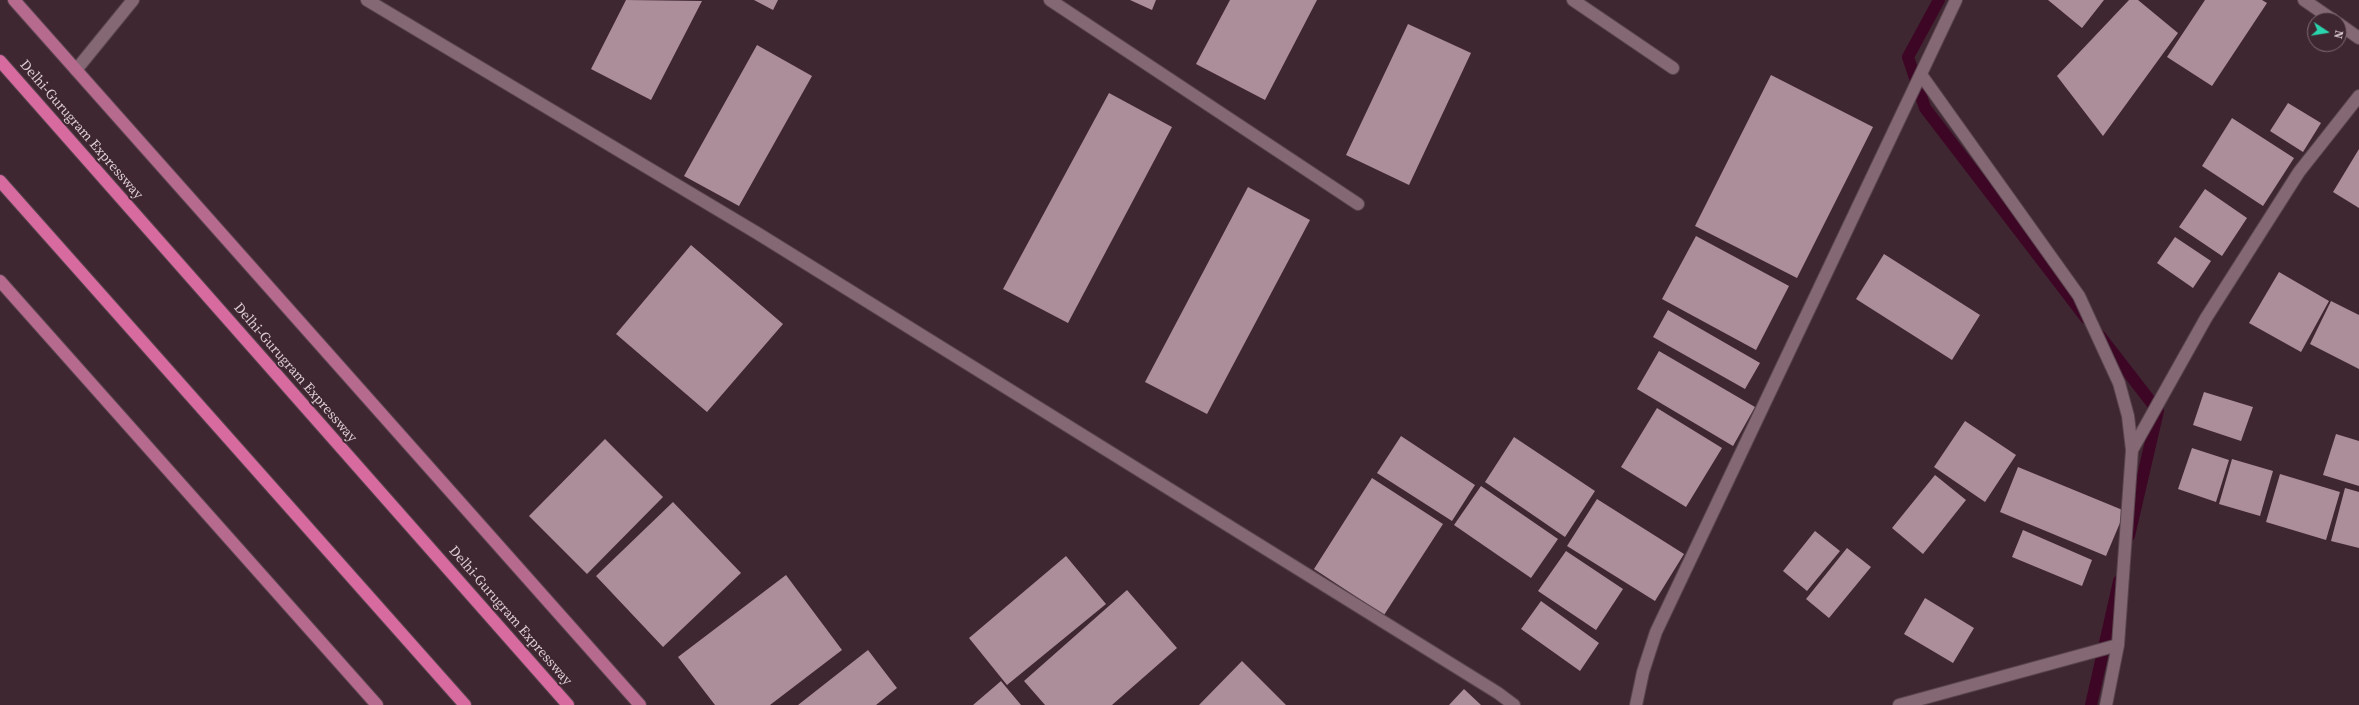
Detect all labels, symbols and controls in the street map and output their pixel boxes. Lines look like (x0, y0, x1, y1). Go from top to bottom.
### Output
north arrow (2307, 12, 2347, 52)
text: N (2330, 29, 2346, 40)
street label: Delhi-Gurugram Expressway (16, 57, 146, 203)
street label: Delhi-Gurugram Expressway (230, 300, 360, 446)
street label: Delhi-Gurugram Expressway (445, 543, 575, 689)

